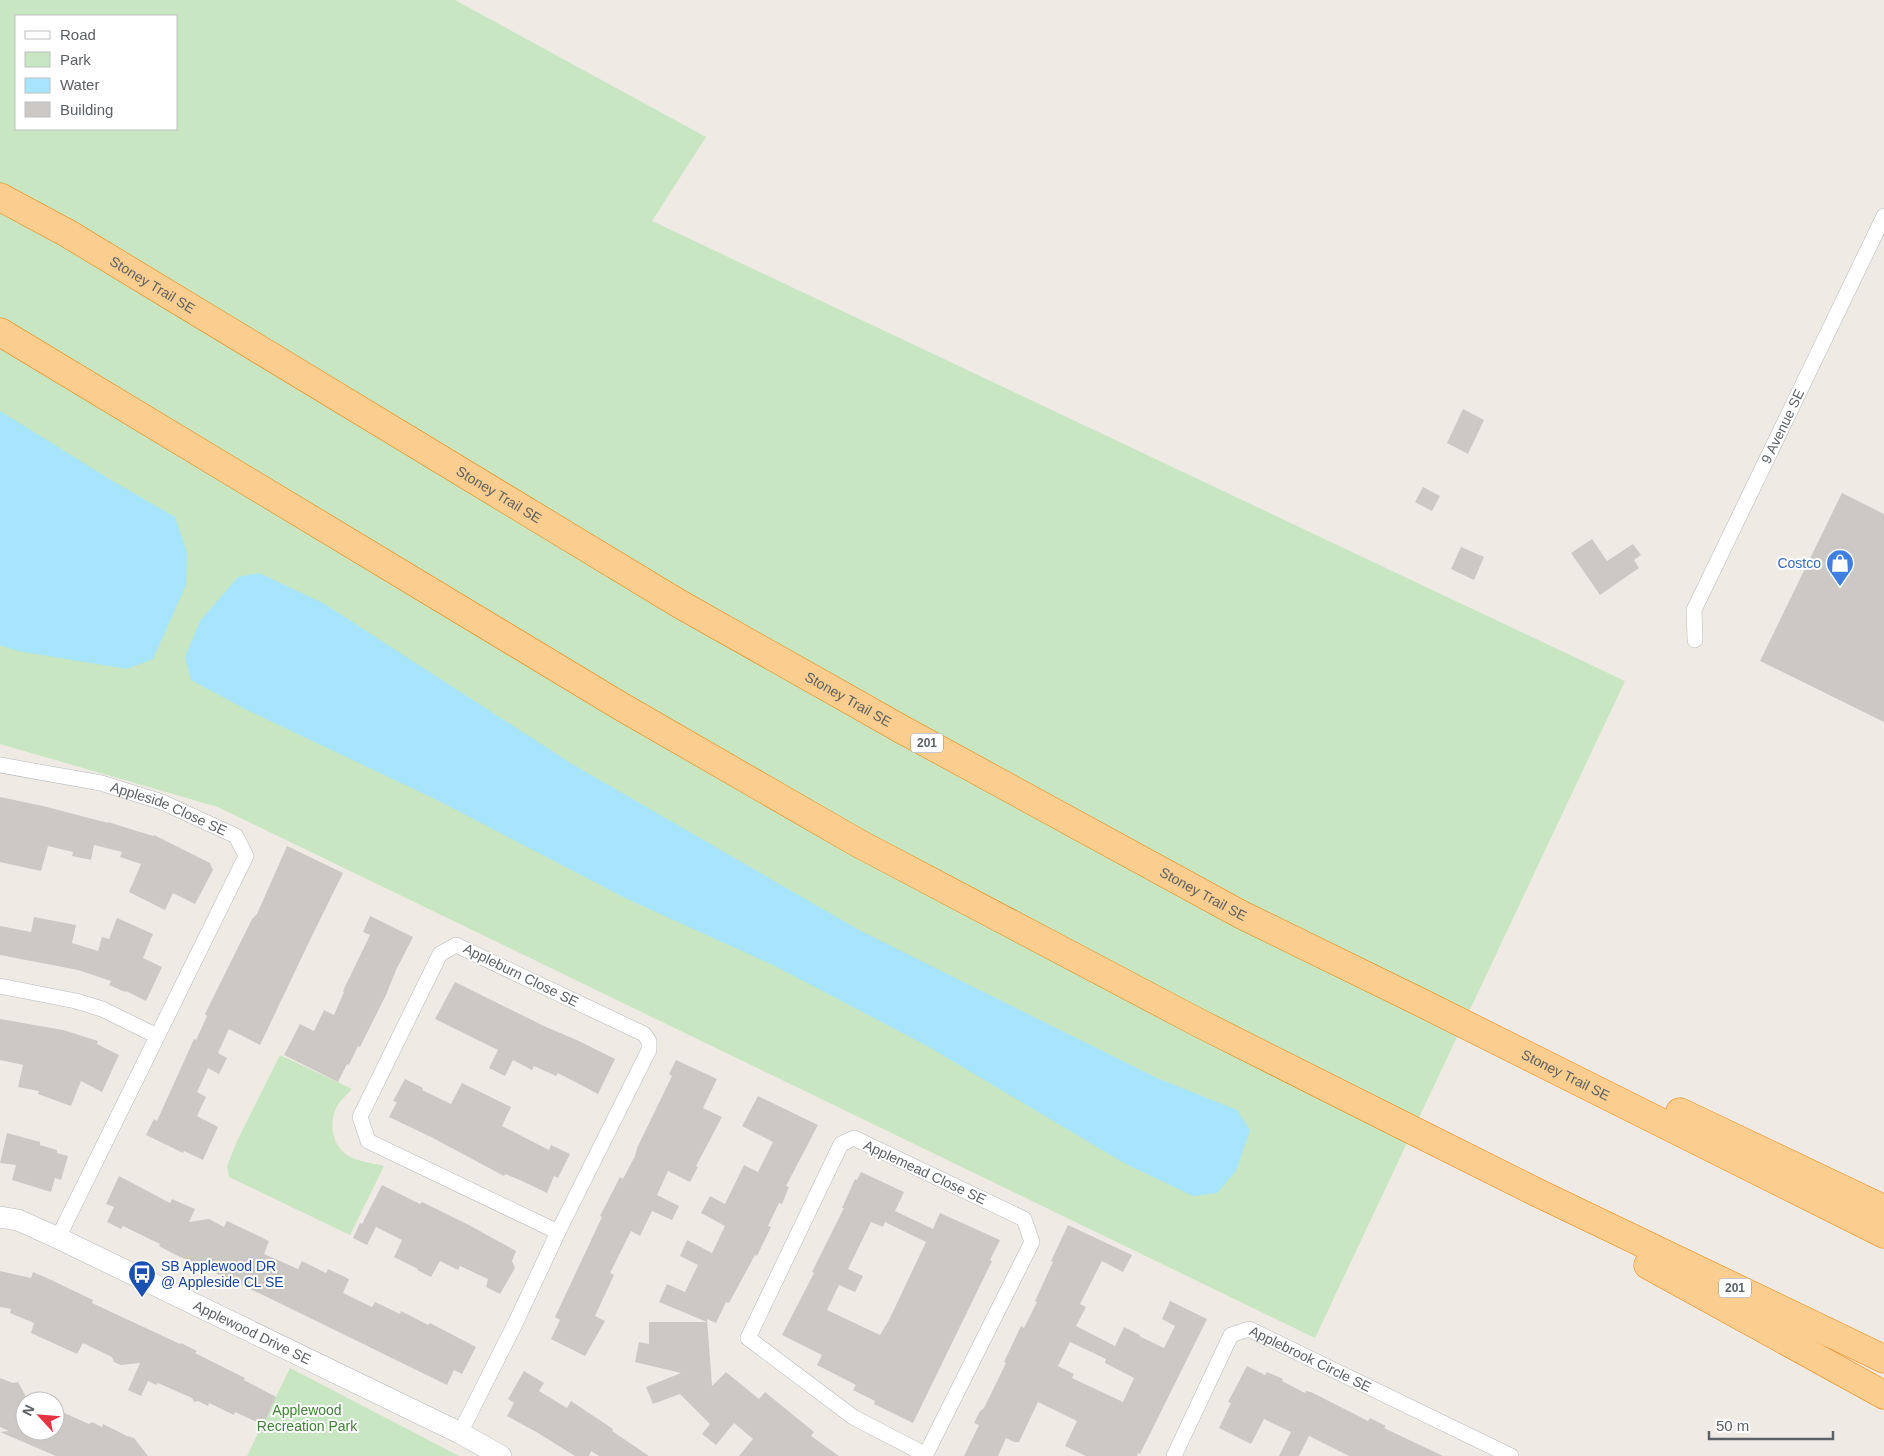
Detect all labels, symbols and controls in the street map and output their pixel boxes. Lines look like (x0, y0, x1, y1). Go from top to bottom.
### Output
legend (15, 15, 178, 130)
text: Road (60, 26, 96, 43)
text: Park (60, 51, 91, 68)
text: Water (60, 76, 99, 93)
text: Building (60, 101, 113, 118)
street label: Stoney Trail SE (107, 253, 198, 317)
street label: 9 Avenue SE (1758, 386, 1807, 466)
street label: Stoney Trail SE (453, 463, 544, 526)
shop icon: Costco (1825, 548, 1855, 587)
place label: Costco (1777, 555, 1821, 571)
street label: Stoney Trail SE (802, 668, 894, 730)
road number: 201 (911, 734, 943, 752)
street label: Appleside Close SE (109, 778, 229, 839)
street label: Stoney Trail SE (1157, 864, 1249, 924)
street label: Appleburn Close SE (461, 940, 581, 1010)
street label: Stoney Trail SE (1519, 1046, 1613, 1104)
street label: Applemead Close SE (861, 1137, 989, 1207)
place label: SB Applewood DR @ Appleside CL SE (161, 1258, 284, 1290)
bus stop icon: SB Applewood DR @ Appleside CL SE (127, 1259, 157, 1298)
road number: 201 (1719, 1278, 1751, 1298)
street label: Applewood Drive SE (191, 1297, 314, 1367)
street label: Applebrook Circle SE (1247, 1323, 1374, 1395)
north arrow (15, 1391, 65, 1441)
text: N (19, 1402, 38, 1418)
park label: Applewood Recreation Park (257, 1402, 358, 1434)
scale bar (1709, 1408, 1833, 1440)
text: 50 m (1716, 1417, 1749, 1434)

